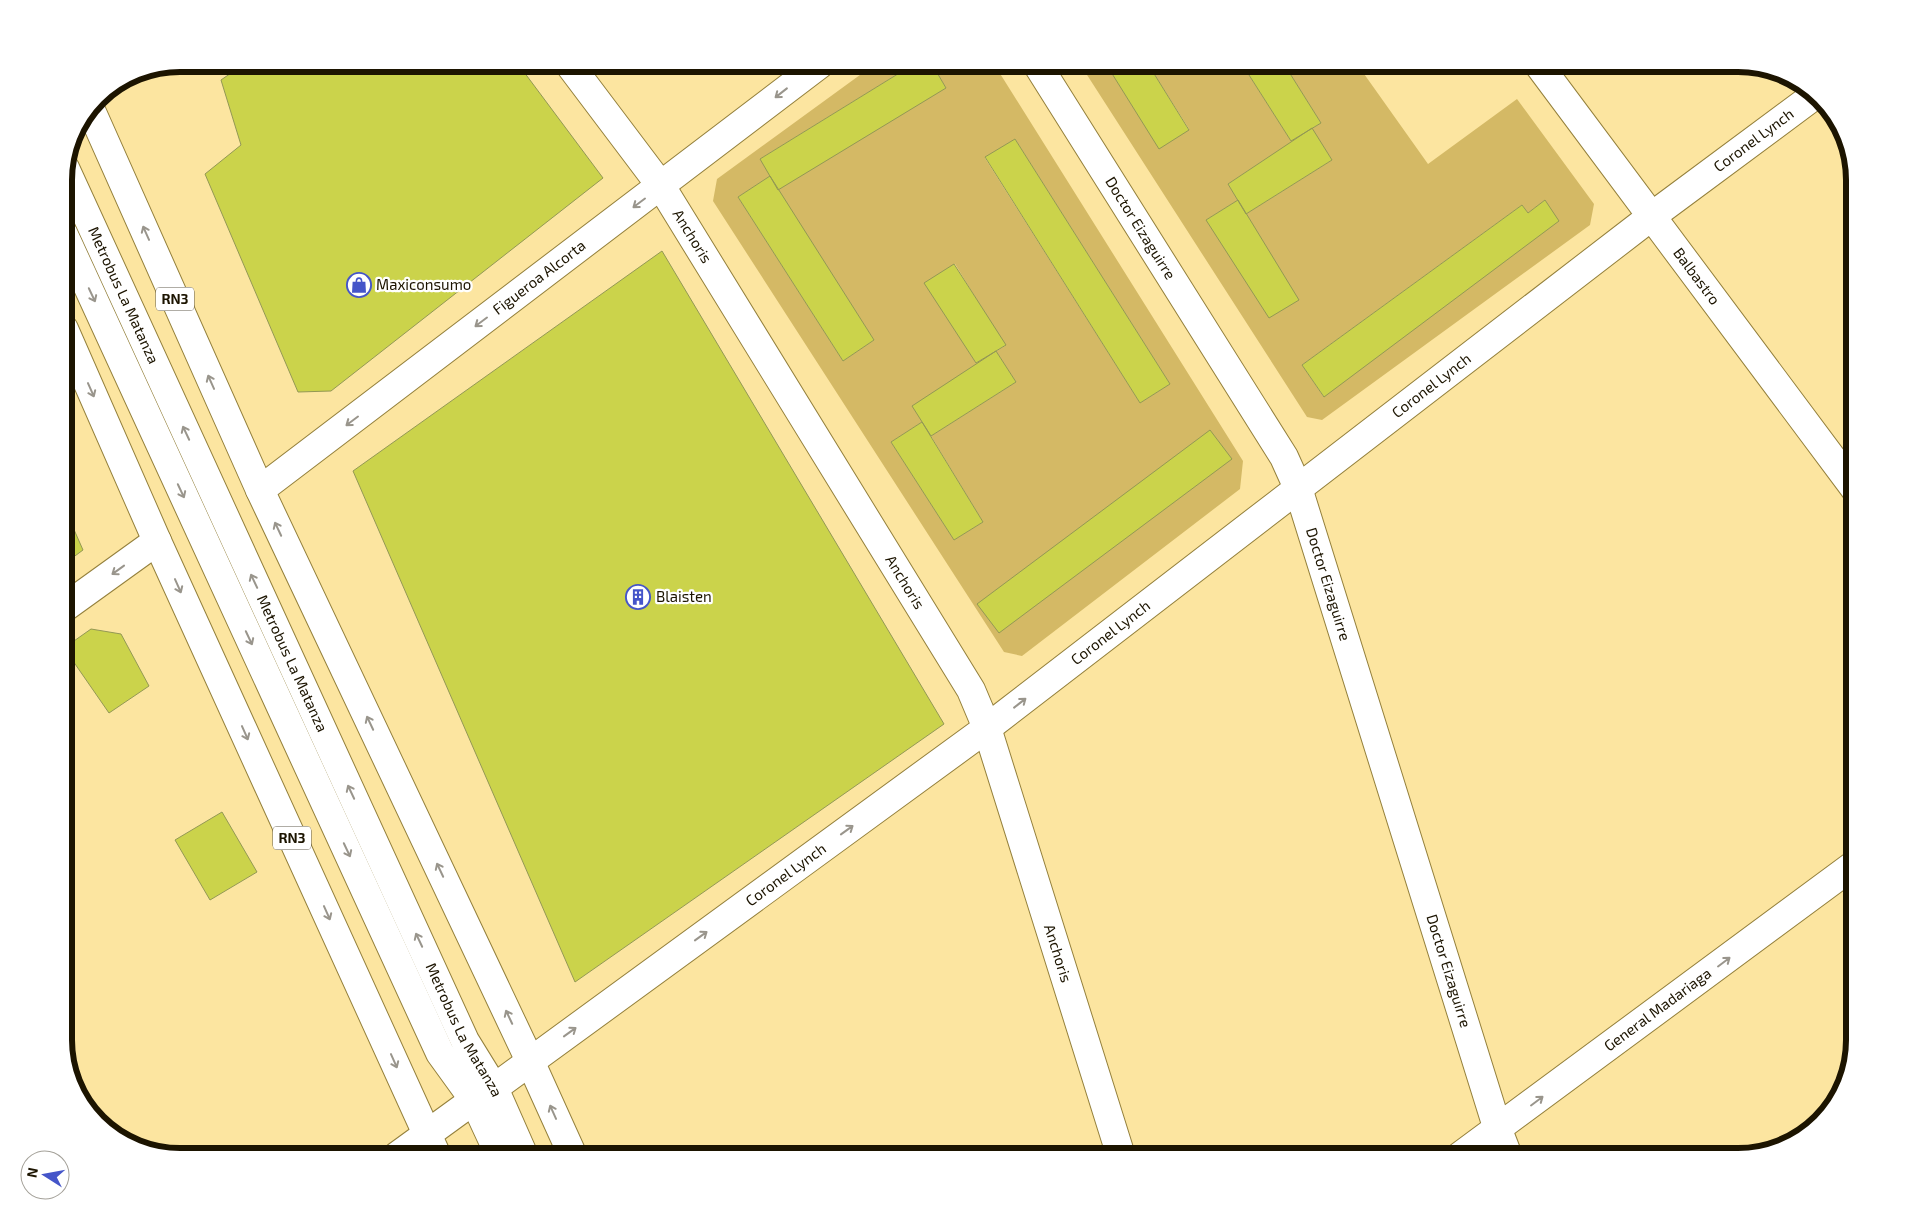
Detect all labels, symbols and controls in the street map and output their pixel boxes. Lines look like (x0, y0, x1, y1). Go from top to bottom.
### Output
one-way arrow (775, 88, 788, 99)
street label: Coronel Lynch (1710, 104, 1797, 175)
street label: Doctor Eizaguirre (1102, 173, 1180, 282)
one-way arrow (632, 198, 646, 208)
street label: Anchoris (669, 206, 716, 266)
street label: Metrobus La Matanza (85, 224, 163, 366)
one-way arrow (140, 226, 150, 241)
street label: Figueroa Alcorta (489, 236, 589, 318)
street label: Balbastro (1670, 244, 1724, 308)
shop icon: Maxiconsumo (346, 272, 372, 298)
place label: Maxiconsumo (376, 275, 471, 293)
one-way arrow (87, 287, 97, 302)
road number: RN3 (156, 288, 194, 310)
one-way arrow (475, 317, 488, 328)
street label: Coronel Lynch (1388, 349, 1474, 421)
one-way arrow (206, 375, 216, 390)
one-way arrow (86, 382, 96, 397)
one-way arrow (346, 415, 359, 426)
one-way arrow (181, 426, 191, 441)
one-way arrow (177, 483, 187, 498)
one-way arrow (272, 522, 282, 537)
street label: Doctor Eizaguirre (1303, 525, 1355, 643)
street label: Anchoris (882, 551, 929, 612)
one-way arrow (111, 565, 125, 575)
one-way arrow (249, 574, 258, 589)
one-way arrow (173, 578, 183, 593)
building icon: Blaisten (625, 584, 651, 610)
place label: Blaisten (656, 587, 712, 605)
street label: Metrobus La Matanza (254, 592, 332, 734)
street label: Coronel Lynch (1067, 596, 1153, 668)
one-way arrow (245, 630, 255, 645)
one-way arrow (1013, 698, 1027, 708)
one-way arrow (365, 716, 374, 731)
one-way arrow (241, 725, 250, 740)
one-way arrow (346, 785, 355, 800)
one-way arrow (839, 825, 853, 836)
road number: RN3 (273, 826, 311, 850)
street label: Coronel Lynch (742, 839, 829, 909)
one-way arrow (342, 842, 352, 857)
one-way arrow (434, 863, 444, 878)
one-way arrow (322, 905, 332, 920)
street label: Doctor Eizaguirre (1423, 912, 1476, 1030)
street label: Anchoris (1041, 922, 1076, 985)
one-way arrow (694, 931, 708, 941)
one-way arrow (413, 933, 423, 948)
one-way arrow (1717, 957, 1731, 967)
street label: Metrobus La Matanza (422, 960, 507, 1099)
street label: General Madariaga (1600, 963, 1714, 1054)
one-way arrow (504, 1009, 514, 1024)
one-way arrow (562, 1027, 576, 1037)
one-way arrow (390, 1053, 399, 1068)
one-way arrow (1530, 1095, 1543, 1106)
one-way arrow (548, 1105, 557, 1120)
north arrow (20, 1150, 70, 1200)
text: N (22, 1166, 41, 1179)

